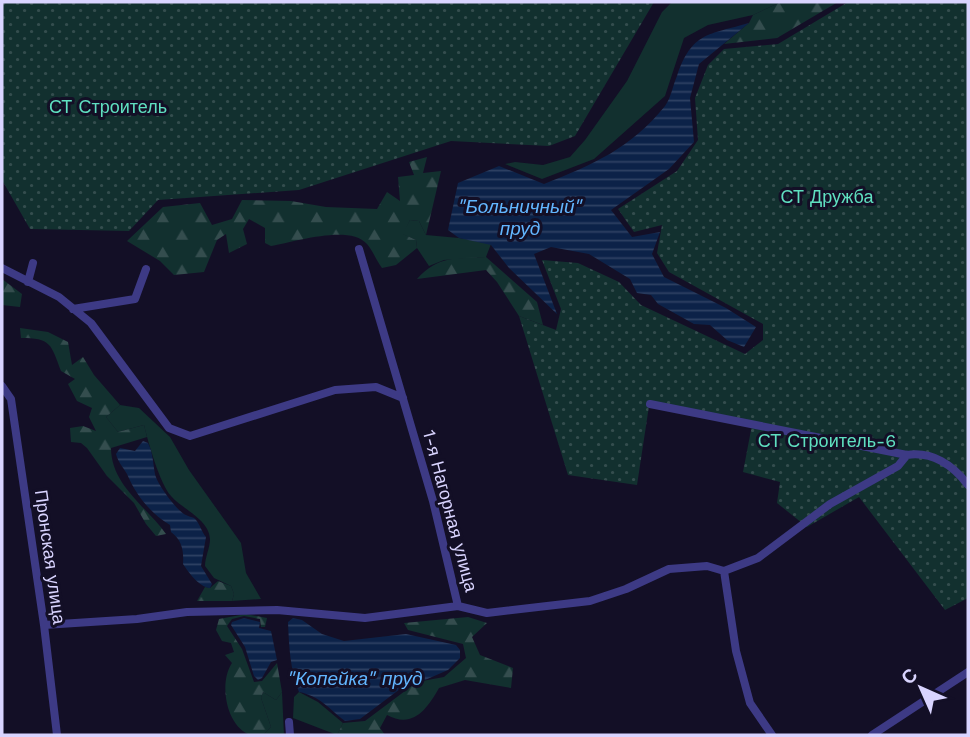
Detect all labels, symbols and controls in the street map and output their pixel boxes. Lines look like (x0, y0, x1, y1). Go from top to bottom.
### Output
park label: СТ Строитель (49, 96, 167, 117)
park label: СТ Дружба (781, 186, 874, 207)
water label: "Больничный" пруд (458, 195, 584, 240)
street label: 1-я Нагорная улица (419, 428, 482, 595)
park label: СТ Строитель-6 (758, 430, 896, 451)
street label: Пронская улица (31, 488, 70, 626)
north arrow (886, 653, 956, 723)
text: С (896, 663, 923, 689)
water label: "Копейка" пруд (288, 667, 422, 690)

